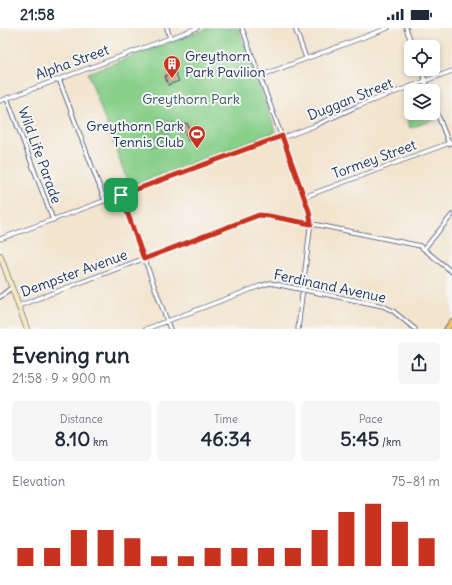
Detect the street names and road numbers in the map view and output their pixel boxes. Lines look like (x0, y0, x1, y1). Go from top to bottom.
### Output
street label: Alpha Street (33, 40, 111, 84)
street label: Duggan Street (305, 74, 396, 124)
street label: Wild Life Parade (14, 104, 66, 206)
street label: Tormey Street (329, 135, 419, 183)
street label: Dempster Avenue (18, 245, 130, 301)
street label: Ferdinand Avenue (272, 265, 388, 307)

